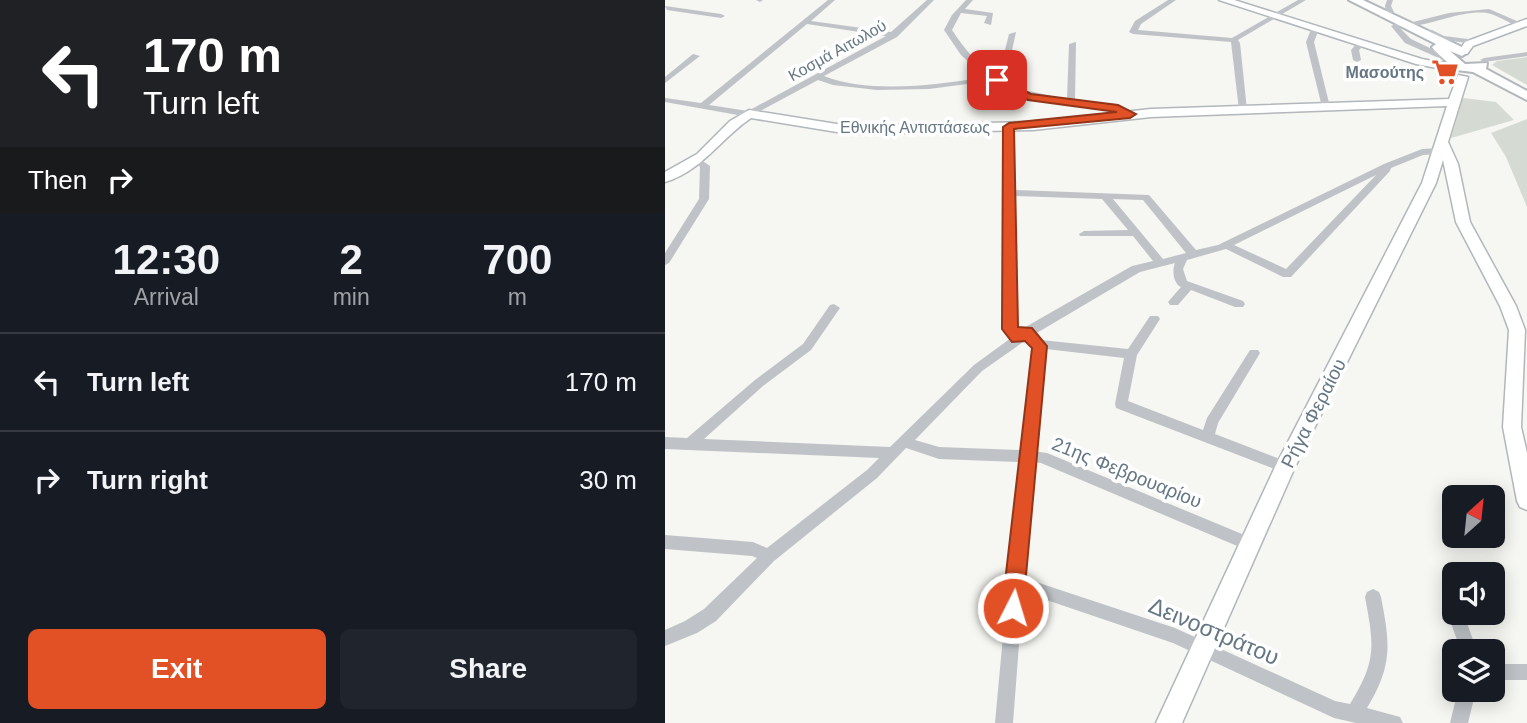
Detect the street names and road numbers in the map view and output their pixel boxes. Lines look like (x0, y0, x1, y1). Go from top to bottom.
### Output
street label: Κοσμά Αιτωλού (785, 17, 889, 84)
street label: Εθνικής Αντιστάσεως (840, 119, 990, 136)
street label: Ρήγα Φεραίου (1277, 355, 1350, 471)
street label: 21ης Φεβρουαρίου (1049, 433, 1205, 512)
street label: Δεινοστράτου (1145, 592, 1283, 670)

